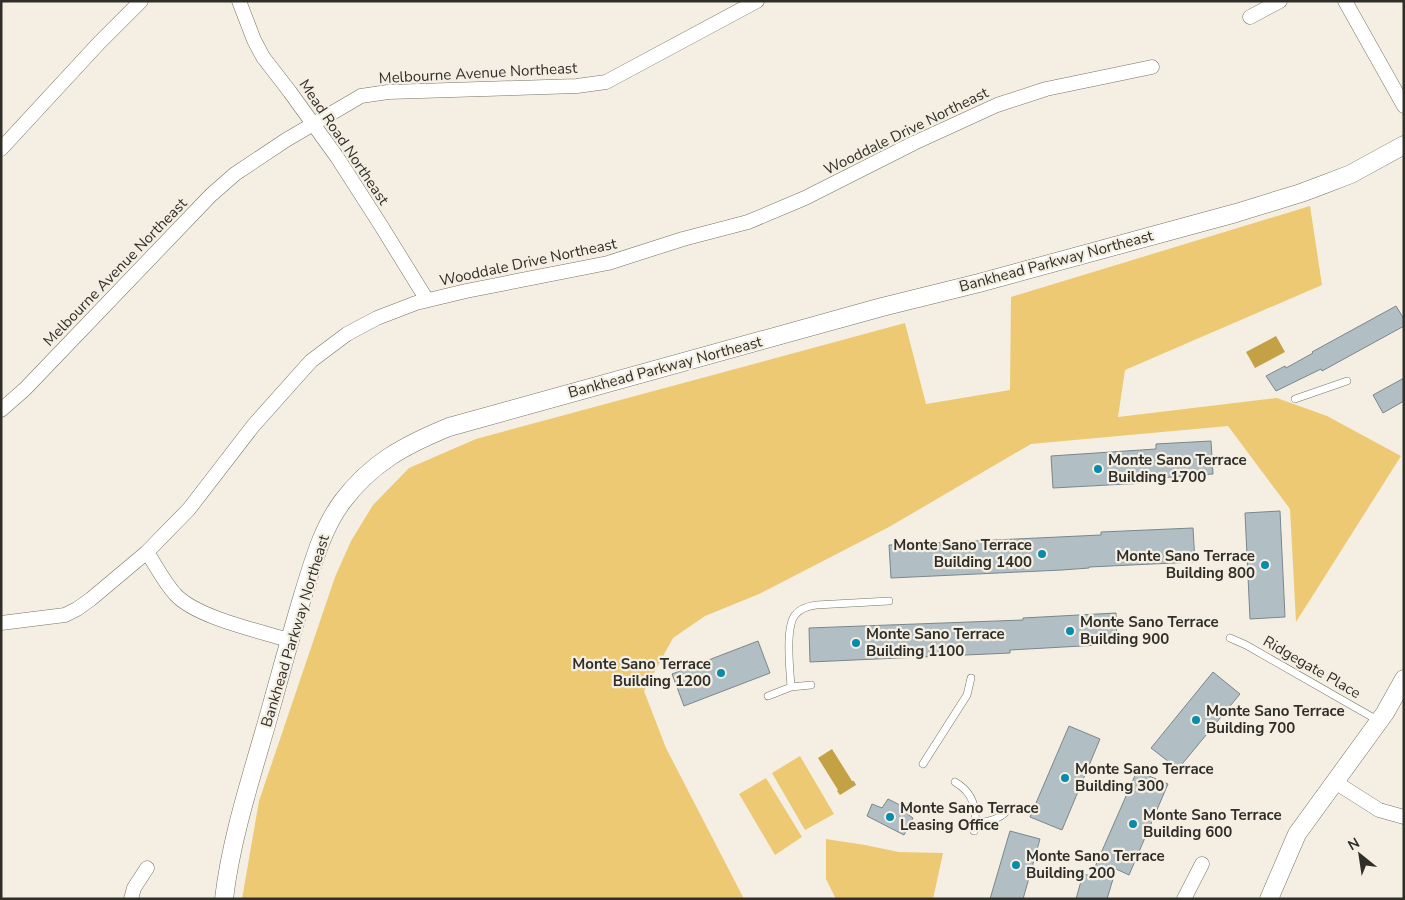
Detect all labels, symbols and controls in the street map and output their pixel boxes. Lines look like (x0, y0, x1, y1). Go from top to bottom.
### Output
street label: Melbourne Avenue Northeast (378, 58, 578, 88)
street label: Mead Road Northeast (294, 75, 394, 209)
street label: Wooddale Drive Northeast (820, 82, 992, 180)
street label: Melbourne Avenue Northeast (39, 193, 192, 350)
street label: Bankhead Parkway Northeast (957, 225, 1156, 297)
street label: Wooddale Drive Northeast (438, 233, 619, 291)
street label: Bankhead Parkway Northeast (566, 331, 765, 403)
place label: Monte Sano Terrace Building 1700 (1108, 450, 1247, 487)
marker: Monte Sano Terrace Building 1700 (1092, 463, 1104, 475)
street label: Bankhead Parkway Northeast (256, 532, 334, 730)
place label: Monte Sano Terrace Building 1400 (893, 535, 1032, 572)
place label: Monte Sano Terrace Building 800 (1116, 546, 1255, 583)
marker: Monte Sano Terrace Building 1400 (1036, 548, 1048, 560)
marker: Monte Sano Terrace Building 800 (1259, 559, 1271, 571)
place label: Monte Sano Terrace Building 900 (1080, 612, 1219, 649)
place label: Monte Sano Terrace Building 1100 (866, 624, 1005, 661)
marker: Monte Sano Terrace Building 900 (1064, 625, 1076, 637)
street label: Ridgegate Place (1260, 631, 1364, 703)
marker: Monte Sano Terrace Building 1100 (850, 637, 862, 649)
place label: Monte Sano Terrace Building 1200 (572, 654, 711, 691)
marker: Monte Sano Terrace Building 1200 (715, 667, 727, 679)
place label: Monte Sano Terrace Building 700 (1206, 701, 1345, 738)
marker: Monte Sano Terrace Building 700 (1190, 714, 1202, 726)
place label: Monte Sano Terrace Building 300 (1075, 759, 1214, 796)
marker: Monte Sano Terrace Building 300 (1059, 772, 1071, 784)
place label: Monte Sano Terrace Leasing Office (900, 798, 1039, 835)
place label: Monte Sano Terrace Building 600 (1143, 805, 1282, 842)
marker: Monte Sano Terrace Leasing Office (884, 811, 896, 823)
marker: Monte Sano Terrace Building 600 (1127, 818, 1139, 830)
north arrow (1335, 830, 1385, 880)
text: N (1344, 833, 1363, 855)
place label: Monte Sano Terrace Building 200 (1026, 846, 1165, 883)
marker: Monte Sano Terrace Building 200 (1010, 859, 1022, 871)

